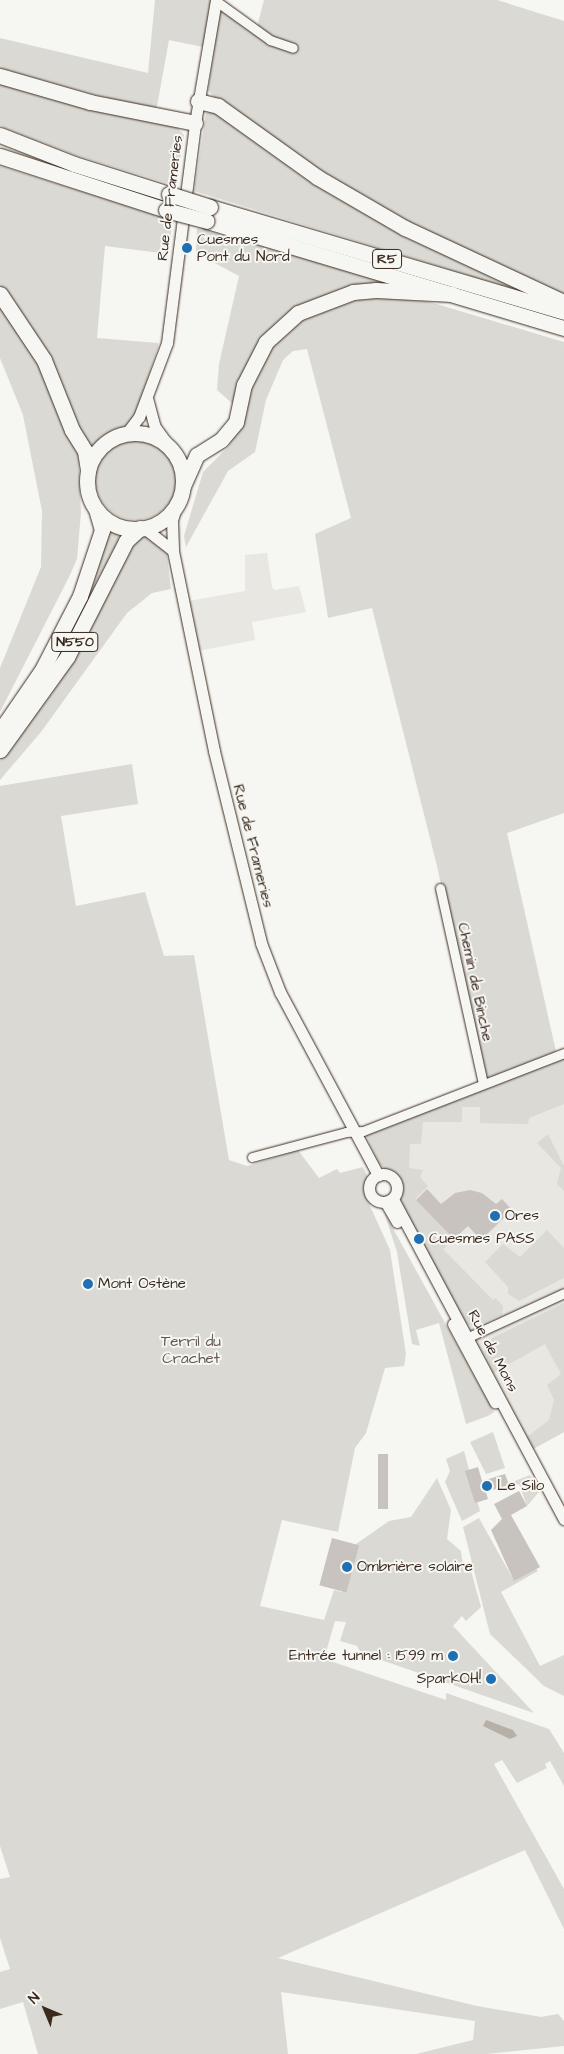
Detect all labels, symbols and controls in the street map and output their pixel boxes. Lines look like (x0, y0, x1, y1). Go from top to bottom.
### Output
street label: Rue de Frameries (153, 134, 187, 262)
place label: Cuesmes Pont du Nord (197, 230, 290, 265)
marker: Cuesmes Pont du Nord (181, 242, 193, 254)
road number: R5 (372, 248, 402, 270)
road number: N550 (51, 630, 99, 654)
street label: Rue de Frameries (229, 782, 277, 910)
street label: Chemin de Binche (454, 921, 496, 1043)
place label: Ores (505, 1207, 539, 1225)
marker: Ores (489, 1210, 501, 1222)
place label: Cuesmes PASS (429, 1230, 535, 1248)
marker: Cuesmes PASS (413, 1233, 425, 1245)
place label: Mont Ostène (98, 1275, 186, 1293)
marker: Mont Ostène (82, 1278, 94, 1290)
street label: Rue de Mons (464, 1307, 522, 1395)
park label: Terril du Crachet (161, 1332, 221, 1367)
place label: Le Silo (497, 1477, 544, 1495)
marker: Le Silo (481, 1480, 493, 1492)
place label: Ombrière solaire (357, 1558, 473, 1576)
marker: Ombrière solaire (341, 1561, 353, 1573)
place label: Entrée tunnel : 1599 m (289, 1647, 443, 1665)
marker: Entrée tunnel : 1599 m (447, 1650, 459, 1662)
place label: SparkOH! (417, 1670, 481, 1688)
marker: SparkOH! (485, 1673, 497, 1685)
north arrow (20, 1984, 70, 2034)
text: N (24, 1988, 45, 2009)

